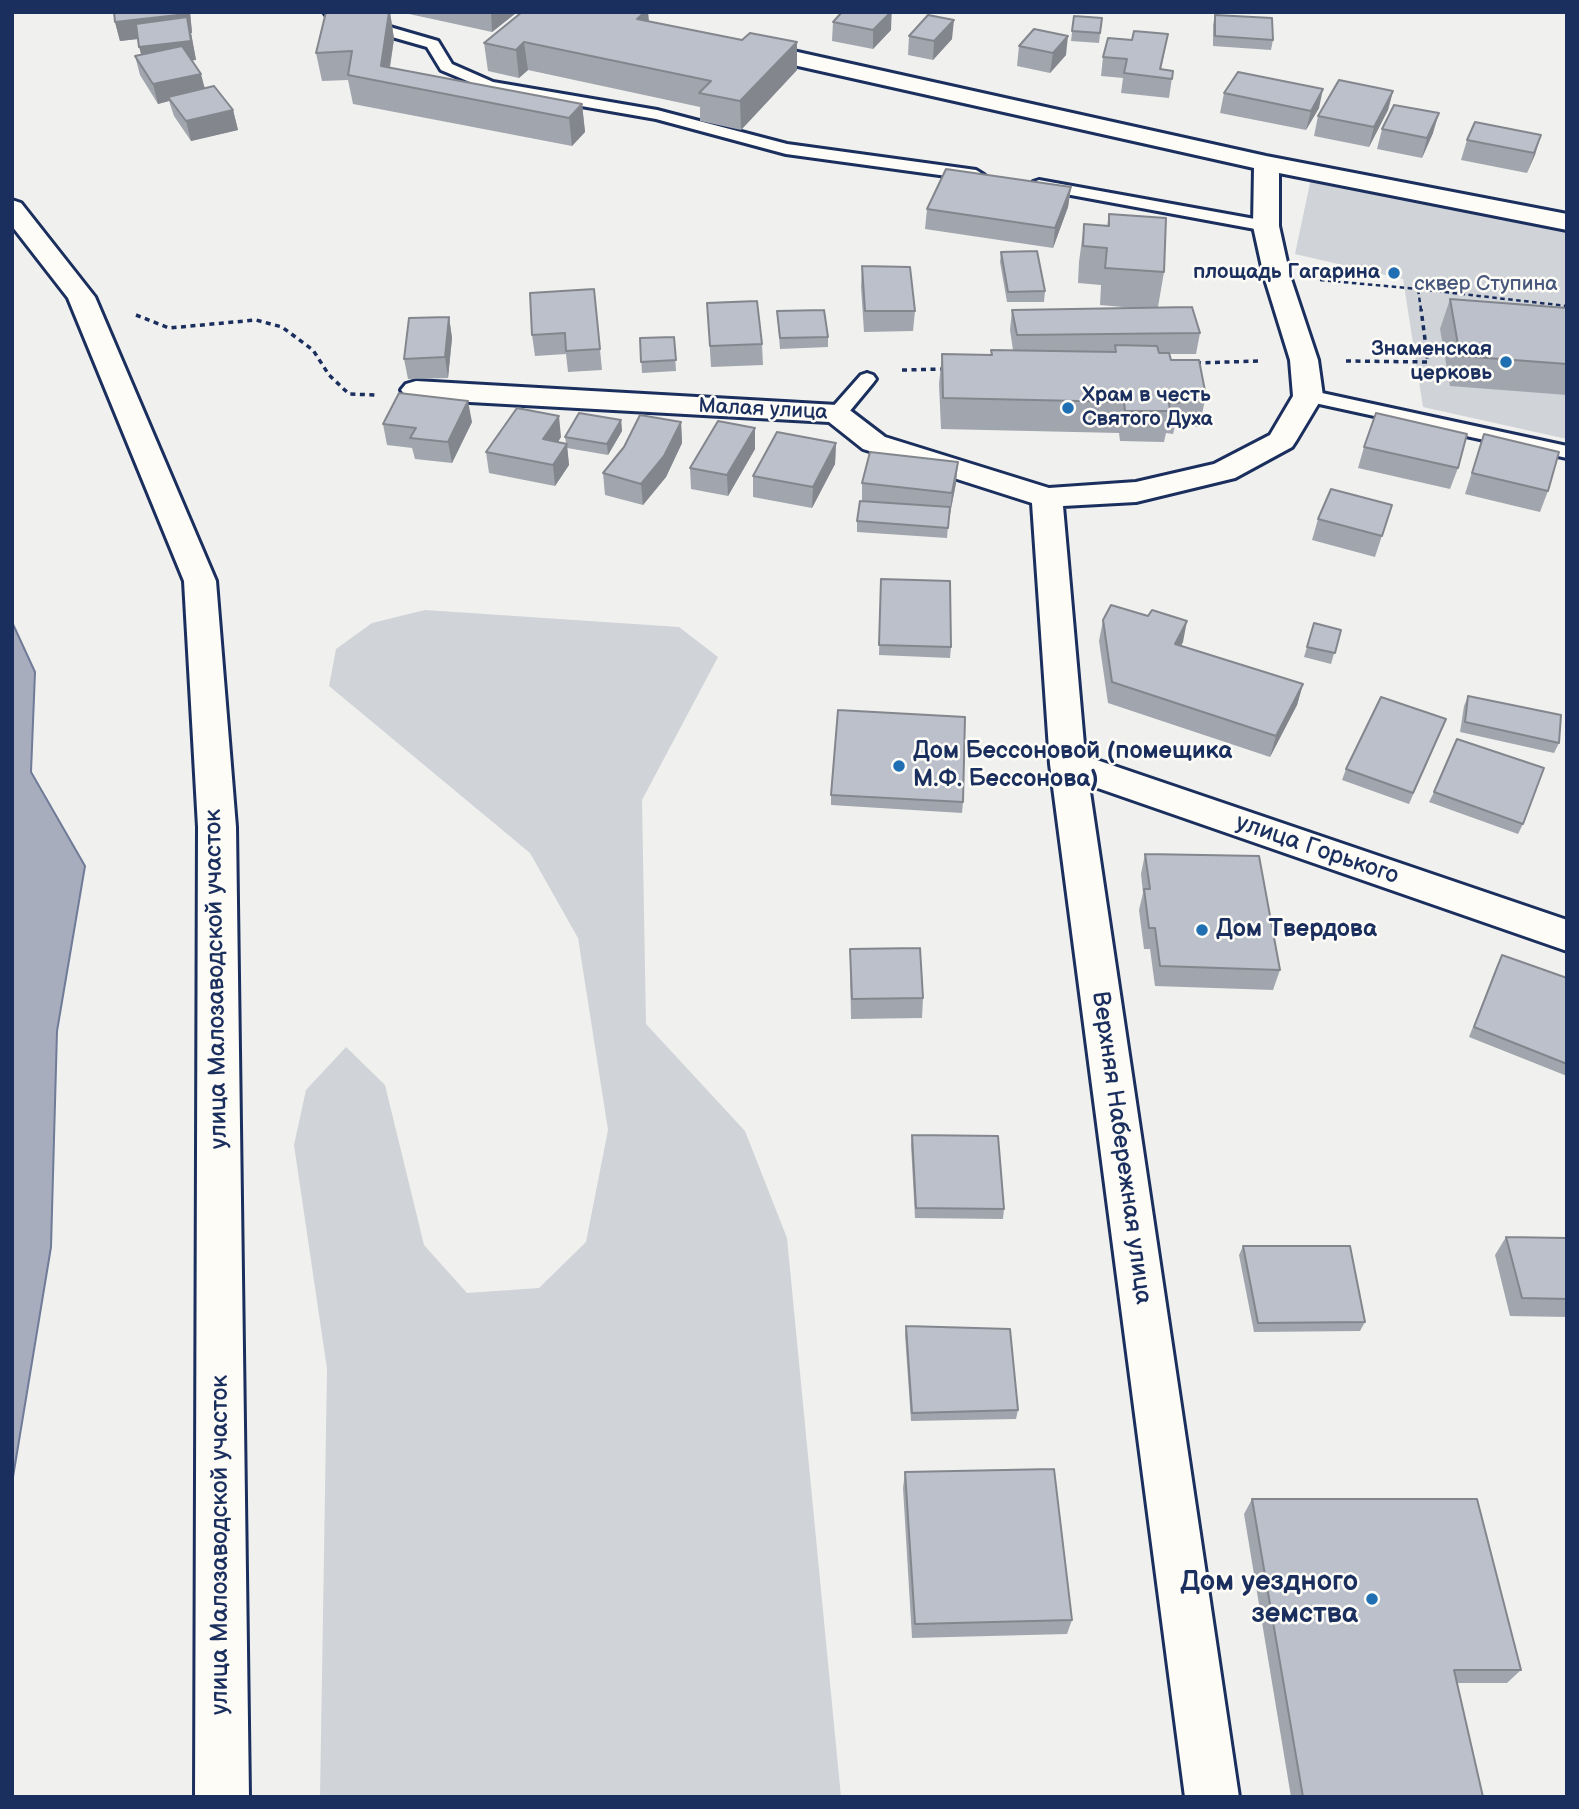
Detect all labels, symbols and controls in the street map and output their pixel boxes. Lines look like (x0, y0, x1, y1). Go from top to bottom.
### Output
place label: площадь Гагарина (1193, 260, 1380, 286)
marker: площадь Гагарина (1386, 265, 1402, 281)
park label: сквер Ступина (1414, 272, 1558, 298)
place label: Знаменская церковь (1371, 337, 1492, 387)
marker: Знаменская церковь (1498, 354, 1514, 370)
place label: Храм в честь Святого Духа (1082, 383, 1213, 433)
street label: Малая улица (698, 394, 828, 426)
marker: Храм в честь Святого Духа (1060, 400, 1076, 416)
place label: Дом Бессоновой (помещика М.Ф. Бессонова) (913, 738, 1232, 794)
marker: Дом Бессоновой (помещика М.Ф. Бессонова) (891, 758, 907, 774)
street label: улица Малозаводской участок (200, 809, 234, 1149)
street label: улица Горького (1232, 809, 1402, 891)
place label: Дом Твердова (1216, 916, 1377, 944)
marker: Дом Твердова (1194, 922, 1210, 938)
street label: Верхняя Набережная улица (1085, 990, 1157, 1306)
street label: улица Малозаводской участок (207, 1375, 235, 1715)
place label: Дом уездного земства (1180, 1566, 1358, 1632)
marker: Дом уездного земства (1364, 1591, 1380, 1607)

